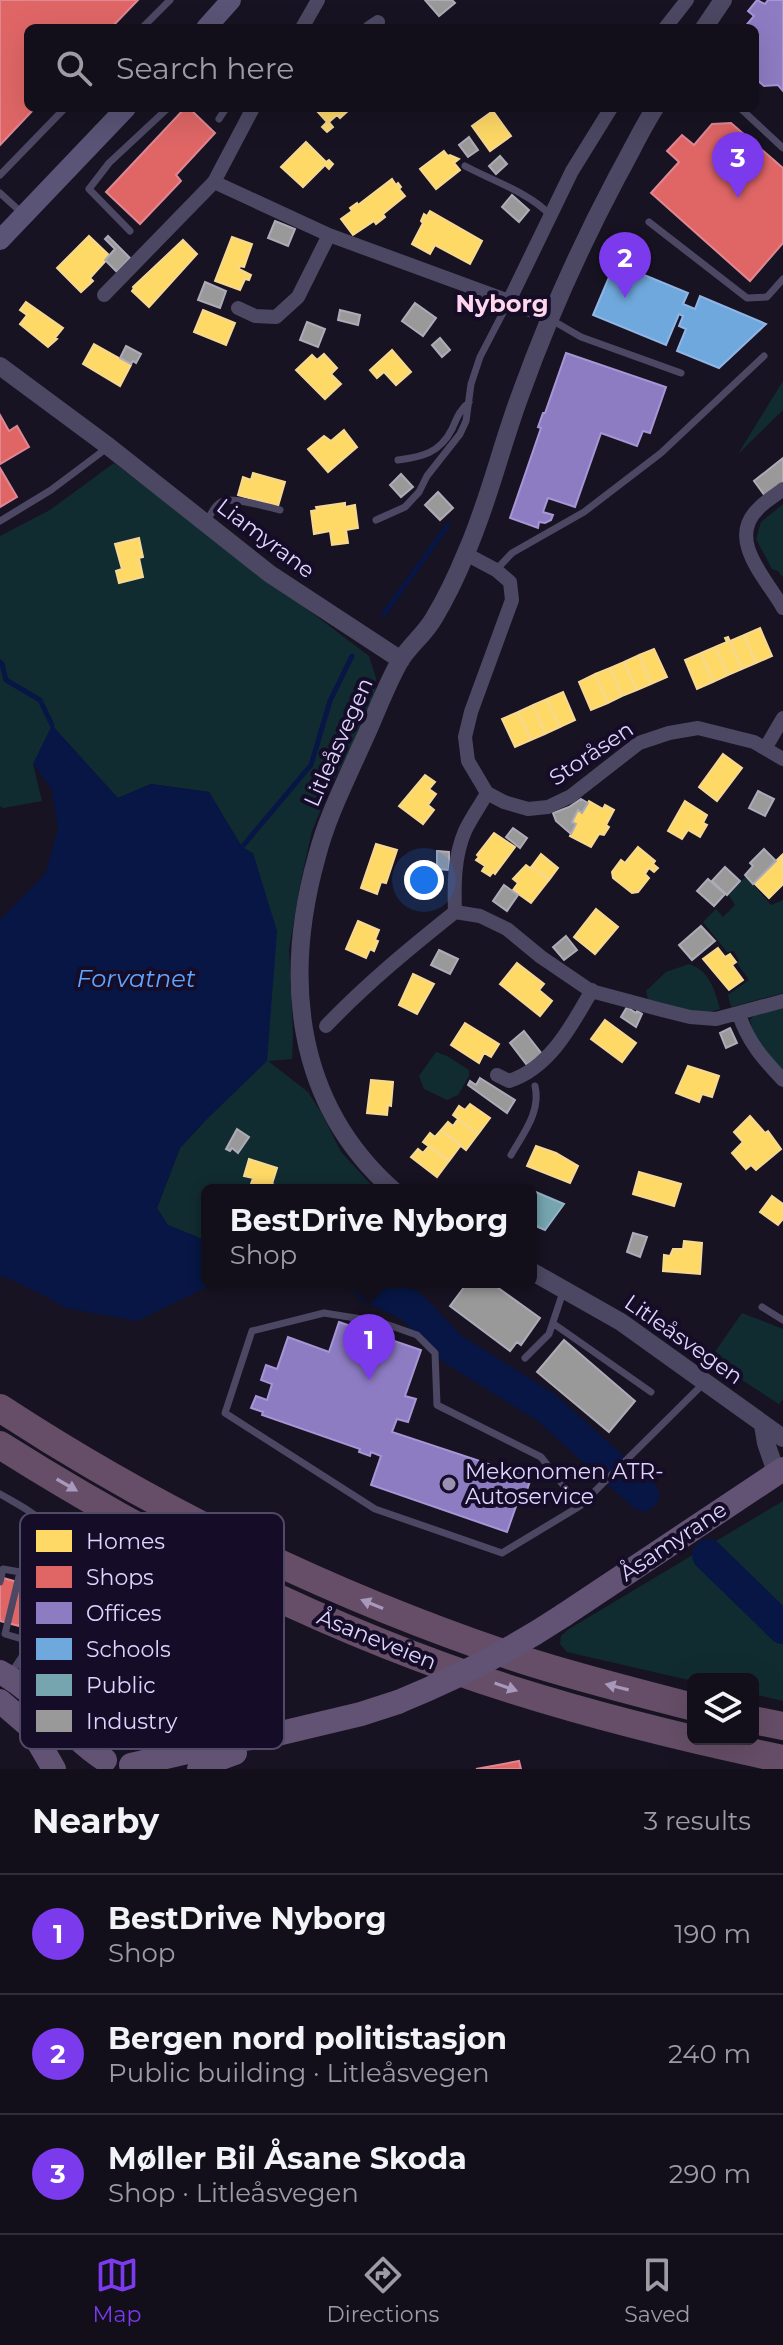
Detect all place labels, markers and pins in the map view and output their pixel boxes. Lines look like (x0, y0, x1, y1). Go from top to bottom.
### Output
pin: 3 (712, 132, 764, 198)
pin: 2 (599, 232, 651, 298)
pin: 1 (343, 1314, 395, 1380)
place label: Mekonomen ATR- Autoservice (465, 1458, 664, 1510)
marker: Mekonomen ATR- Autoservice (440, 1475, 458, 1493)

